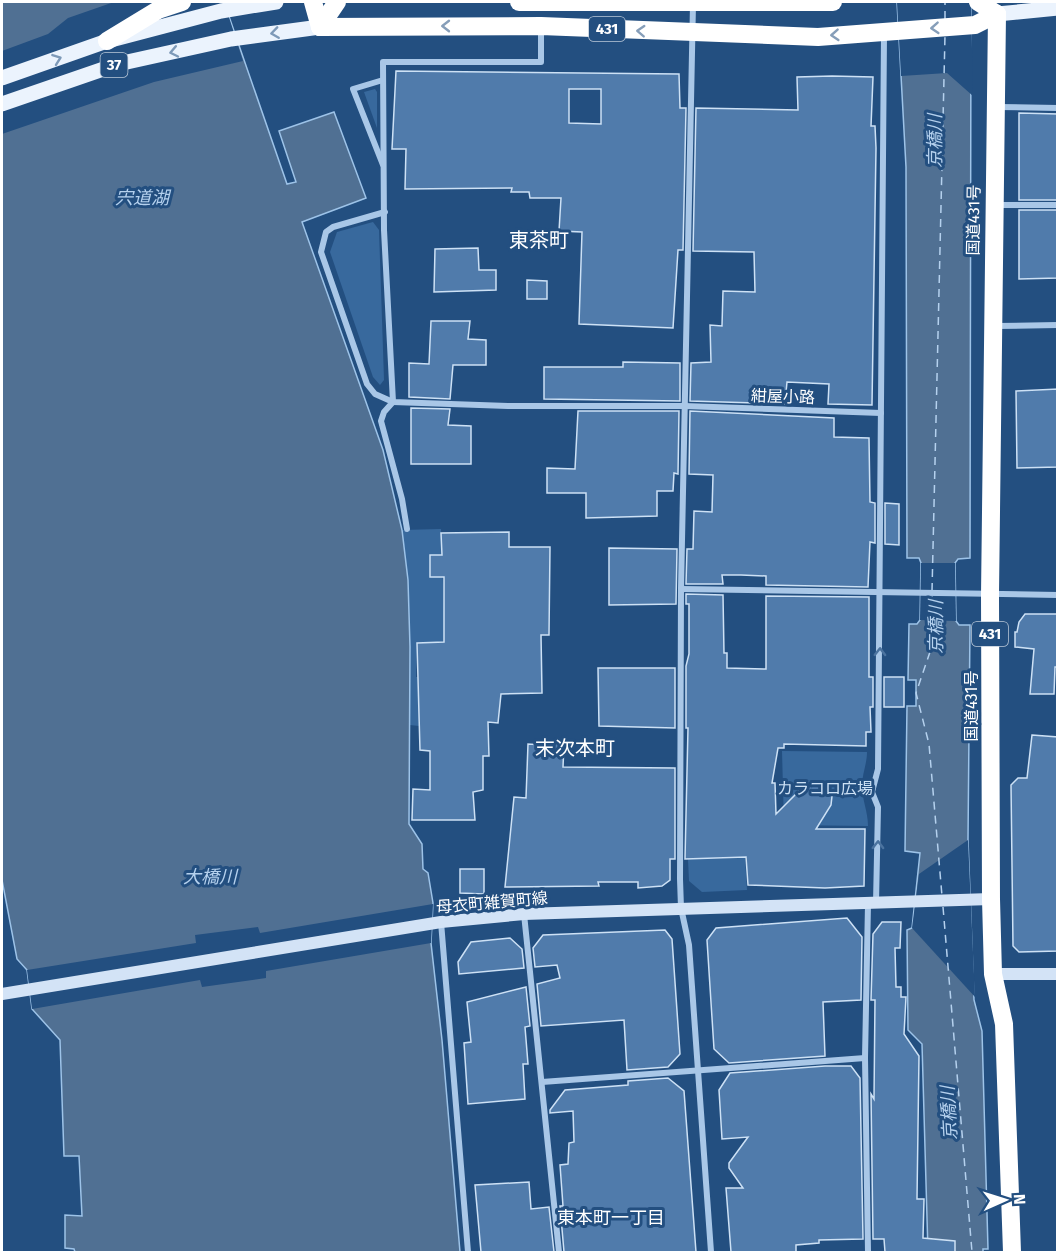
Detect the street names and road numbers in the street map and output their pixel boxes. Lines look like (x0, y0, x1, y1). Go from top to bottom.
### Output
road number: 431 (589, 17, 625, 41)
road number: 37 (100, 53, 128, 77)
street label: 国道431号 (963, 184, 984, 256)
street label: 紺屋小路 (751, 386, 815, 407)
road number: 431 (972, 622, 1008, 646)
street label: 国道431号 (962, 671, 981, 741)
street label: 母衣町雑賀町線 (435, 888, 549, 917)

